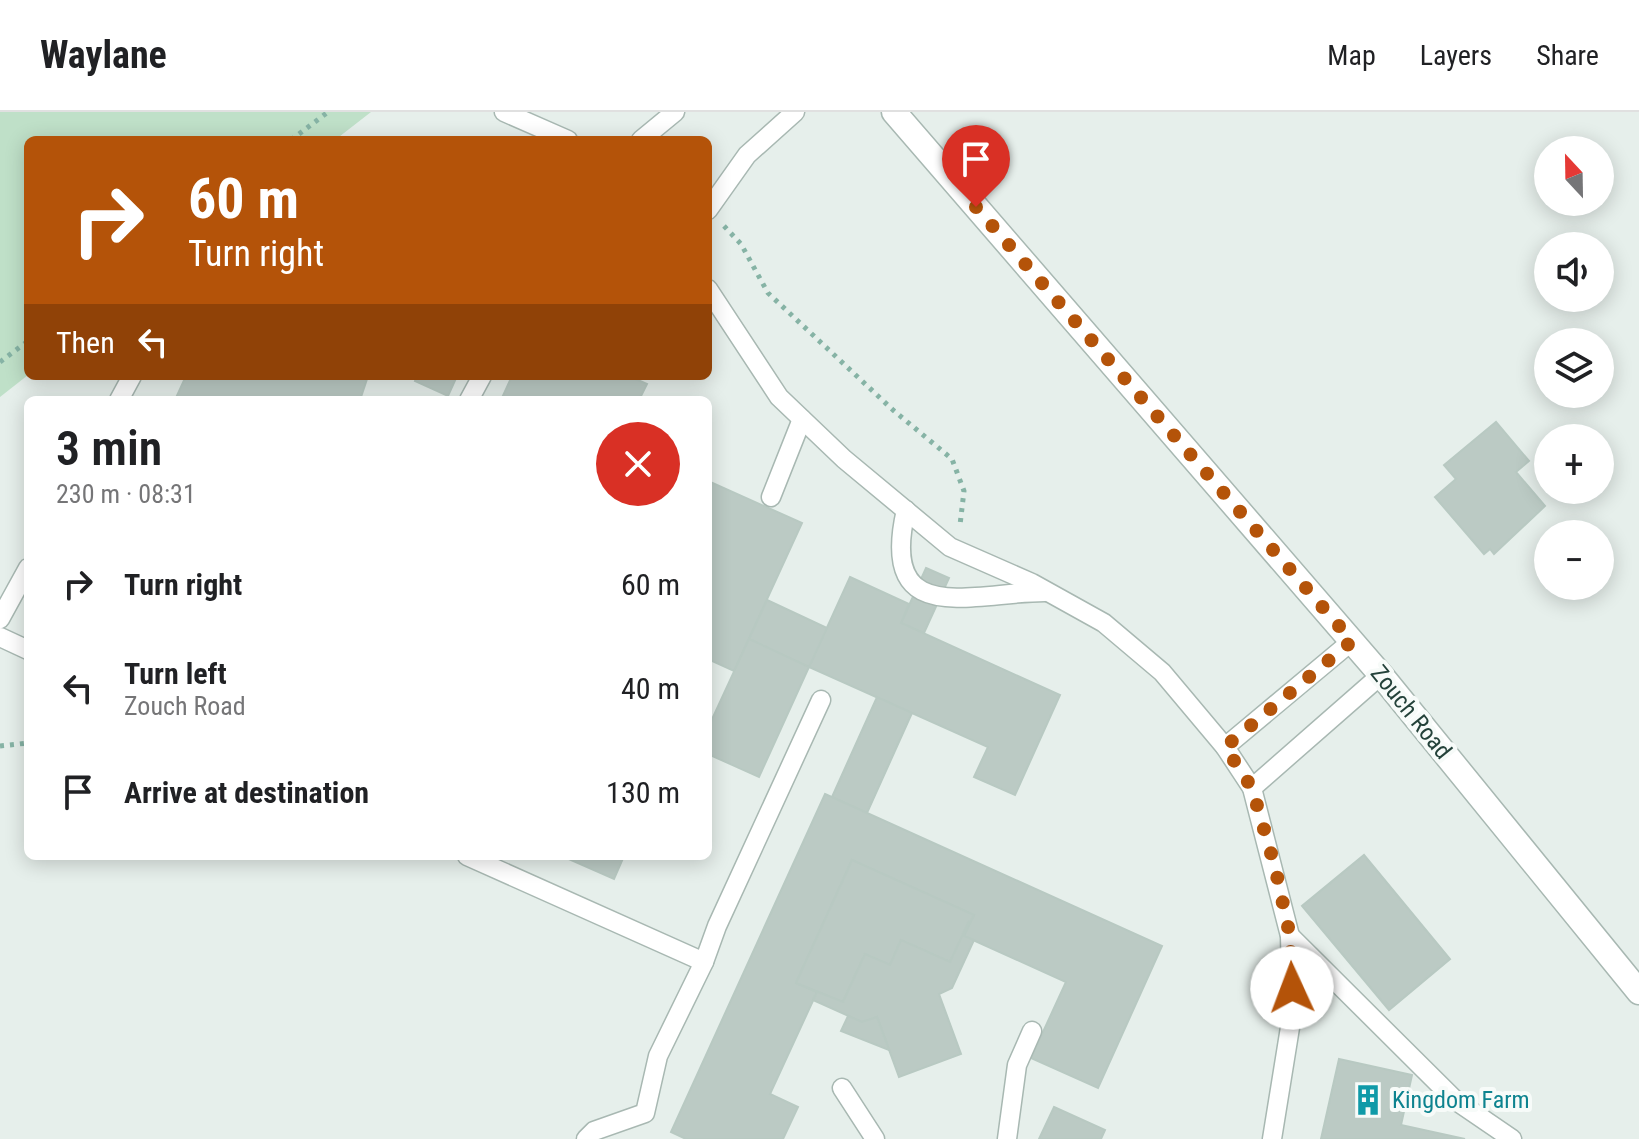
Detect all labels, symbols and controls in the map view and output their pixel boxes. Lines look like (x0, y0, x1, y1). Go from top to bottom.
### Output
text: Waylane (40, 33, 167, 77)
text: Map (1327, 39, 1376, 72)
text: Layers (1420, 39, 1492, 72)
text: Share (1536, 39, 1599, 72)
pin (942, 125, 1010, 207)
north arrow (1534, 136, 1614, 216)
map controls (1534, 136, 1614, 600)
icon: arrive (954, 137, 998, 181)
text: 60 m (188, 166, 299, 232)
icon: right (56, 168, 160, 272)
button: sound (1534, 232, 1614, 312)
text: Turn right (188, 233, 324, 275)
icon: left (131, 320, 175, 364)
text: Then (56, 325, 115, 360)
button: layers (1534, 328, 1614, 408)
text: 3 min (56, 420, 162, 477)
button: close (596, 422, 680, 506)
button: + (1534, 424, 1614, 504)
text: 230 m · 08:31 (56, 479, 196, 509)
button: − (1534, 520, 1614, 600)
icon: right (56, 562, 100, 606)
text: Turn right (124, 567, 242, 602)
text: 60 m (621, 567, 680, 602)
text: Turn left (124, 656, 227, 691)
street label: Zouch Road (1365, 660, 1457, 764)
icon: left (56, 666, 100, 710)
text: 40 m (621, 671, 680, 706)
text: Zouch Road (124, 691, 246, 721)
icon: arrive (56, 770, 100, 814)
text: Arrive at destination (124, 775, 369, 810)
text: 130 m (606, 775, 680, 810)
position arrow (1250, 946, 1334, 1030)
building icon: Kingdom Farm (1351, 1083, 1385, 1117)
place label: Kingdom Farm (1392, 1086, 1530, 1114)

